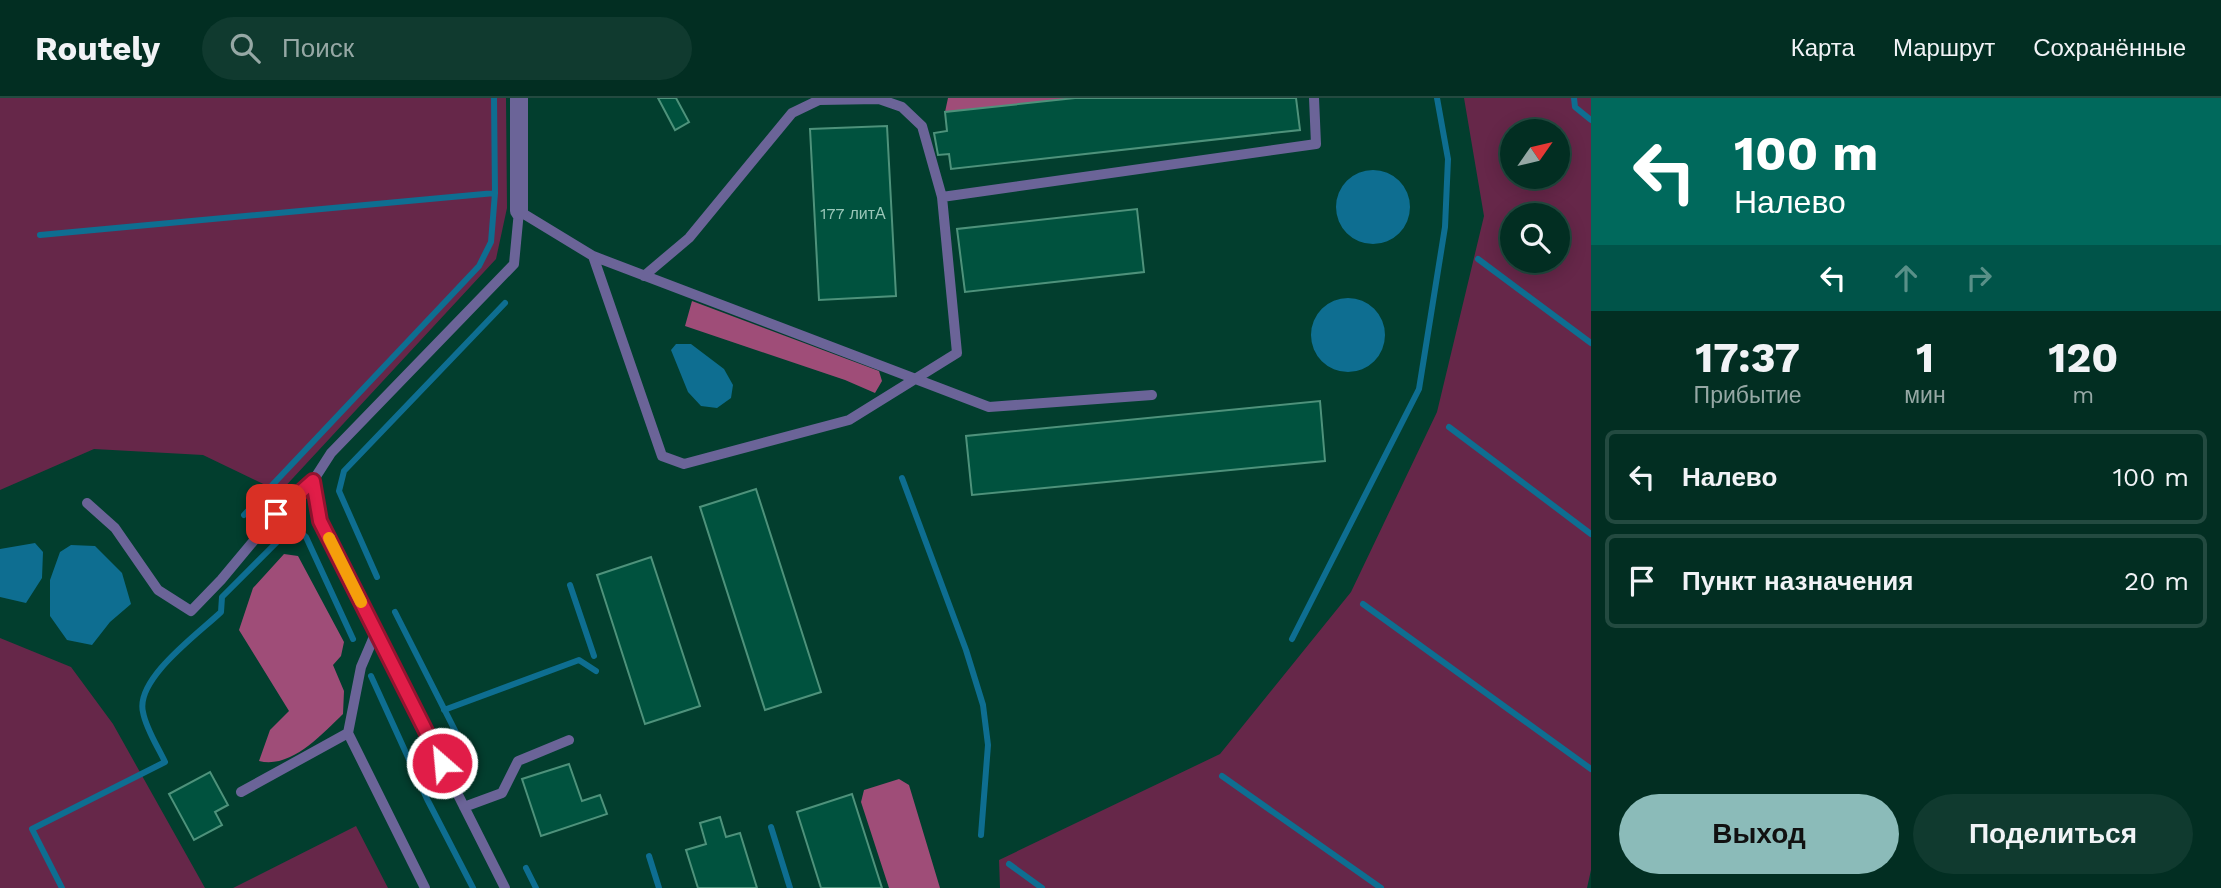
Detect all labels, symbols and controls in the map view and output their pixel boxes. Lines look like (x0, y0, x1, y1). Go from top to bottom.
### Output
search box (202, 17, 692, 80)
text: Routely (35, 29, 160, 68)
icon: search (226, 29, 264, 67)
text: Поиск (282, 33, 354, 63)
text: Карта (1791, 34, 1855, 62)
text: Маршрут (1893, 34, 1995, 62)
text: Сохранённые (2033, 34, 2186, 62)
north arrow (1500, 119, 1570, 189)
map controls (1500, 119, 1570, 273)
text: 100 m (1734, 124, 1878, 182)
icon: left (1619, 126, 1710, 217)
text: Налево (1734, 183, 1846, 221)
button: search (1500, 203, 1570, 273)
house number: 177 литА (820, 204, 886, 223)
icon: left (1814, 259, 1852, 297)
icon: ahead (1887, 259, 1925, 297)
icon: right (1960, 259, 1998, 297)
text: 17:37 (1695, 333, 1800, 382)
text: 1 (1916, 333, 1934, 382)
text: 120 (2048, 333, 2118, 382)
text: Прибытие (1694, 382, 1802, 409)
text: мин (1904, 382, 1946, 409)
text: m (2072, 382, 2094, 409)
icon: left (1623, 458, 1661, 496)
text: Налево (1682, 462, 1777, 492)
text: 100 m (2113, 462, 2189, 492)
pin (246, 484, 306, 544)
icon: arrive (257, 495, 295, 533)
icon: arrive (1623, 562, 1661, 600)
text: Пункт назначения (1682, 566, 1913, 596)
text: 20 m (2124, 566, 2189, 596)
position arrow (405, 726, 479, 800)
button: Выход (1619, 794, 1899, 874)
button: Поделиться (1913, 794, 2193, 874)

